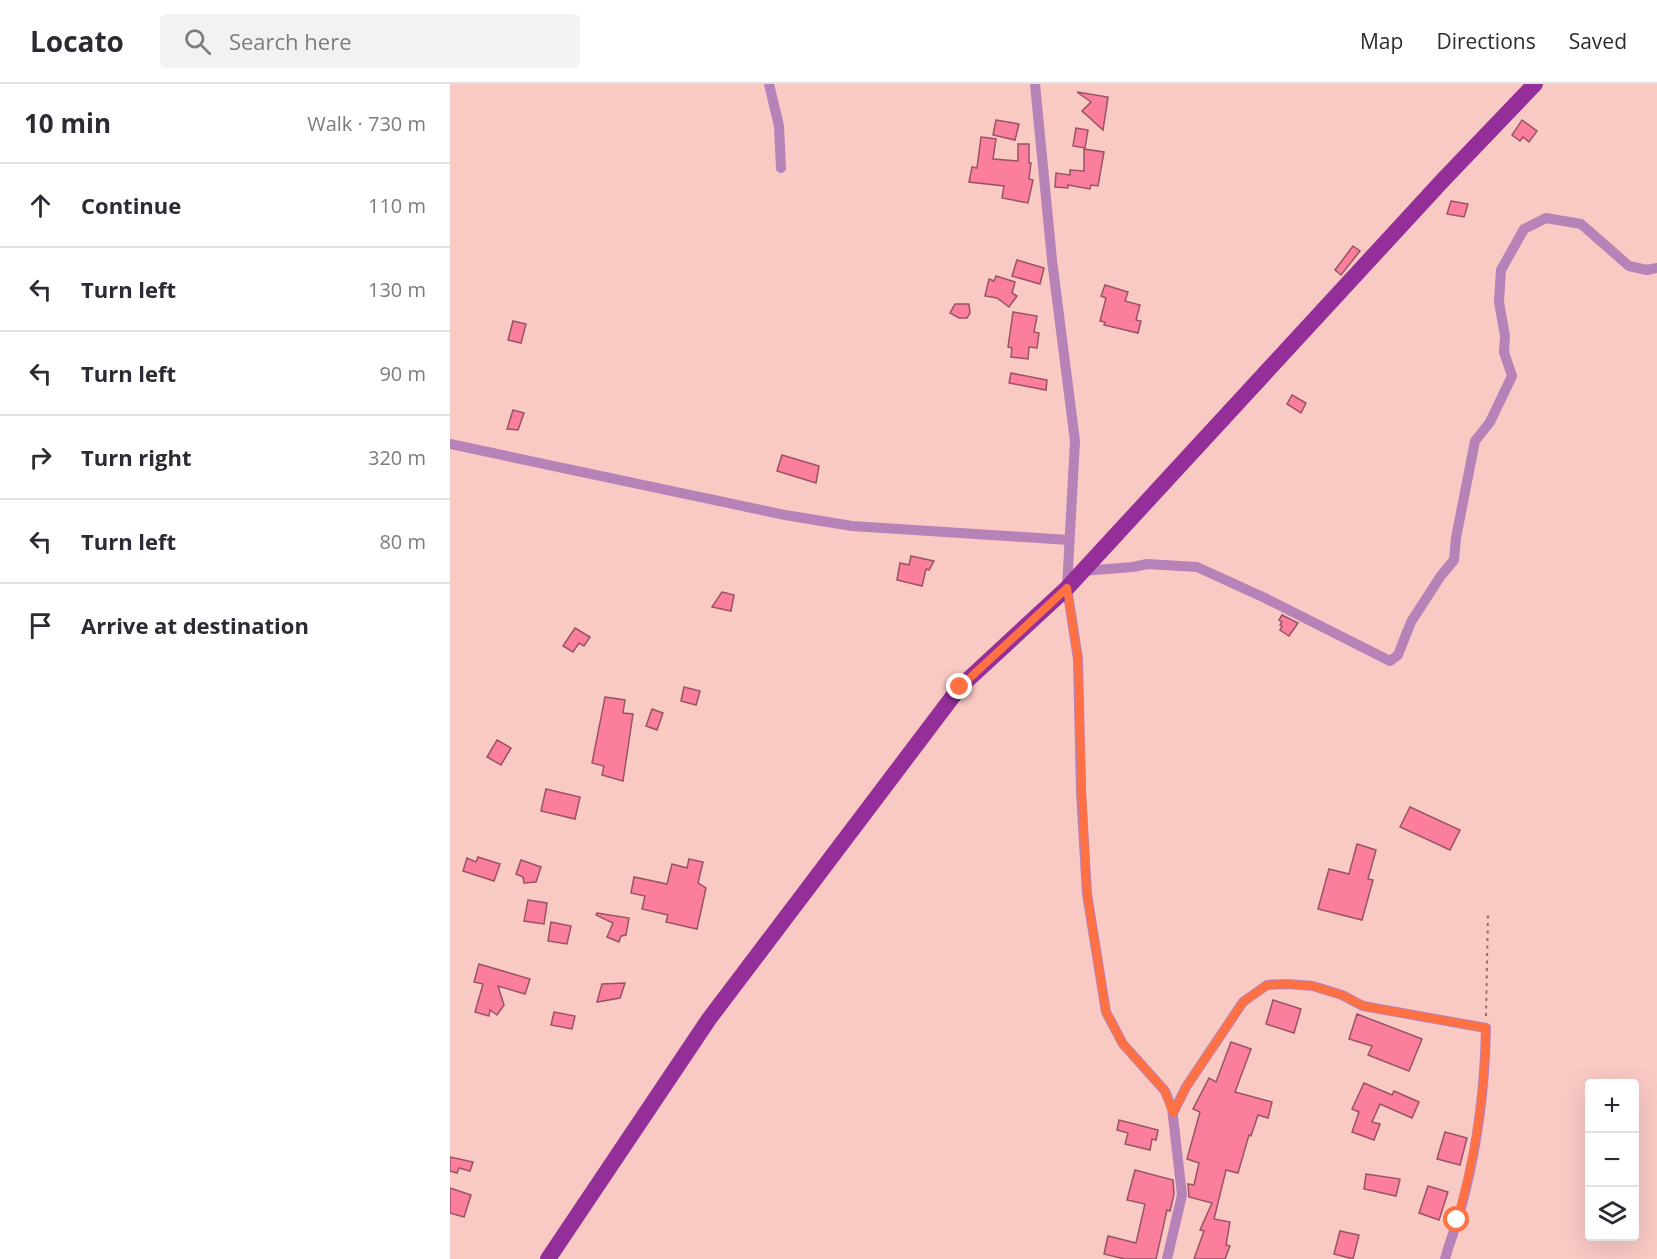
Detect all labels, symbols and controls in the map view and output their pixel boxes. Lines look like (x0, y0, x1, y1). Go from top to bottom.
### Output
search box (160, 14, 580, 68)
text: Locato (30, 22, 124, 60)
icon: search (181, 25, 214, 58)
text: Search here (229, 26, 352, 56)
text: Map (1360, 27, 1403, 55)
text: Directions (1436, 27, 1536, 55)
text: Saved (1569, 27, 1627, 55)
text: 10 min (24, 105, 111, 141)
text: Walk · 730 m (307, 110, 426, 137)
icon: ahead (24, 189, 57, 222)
text: Continue (81, 190, 181, 220)
text: 110 m (368, 192, 426, 219)
icon: left (24, 273, 57, 306)
text: Turn left (81, 274, 176, 304)
text: 130 m (368, 276, 426, 303)
icon: left (24, 357, 57, 390)
text: Turn left (81, 358, 176, 388)
text: 90 m (379, 360, 426, 387)
icon: right (24, 441, 57, 474)
text: Turn right (81, 442, 192, 472)
text: 320 m (368, 444, 426, 471)
icon: left (24, 525, 57, 558)
text: Turn left (81, 526, 176, 556)
text: 80 m (379, 528, 426, 555)
icon: arrive (24, 609, 57, 642)
text: Arrive at destination (81, 610, 309, 640)
route end (946, 673, 972, 699)
map controls (1585, 1079, 1639, 1241)
button: + (1585, 1079, 1639, 1133)
button: − (1585, 1133, 1639, 1187)
button: layers (1585, 1187, 1639, 1241)
route start (1443, 1206, 1469, 1232)

